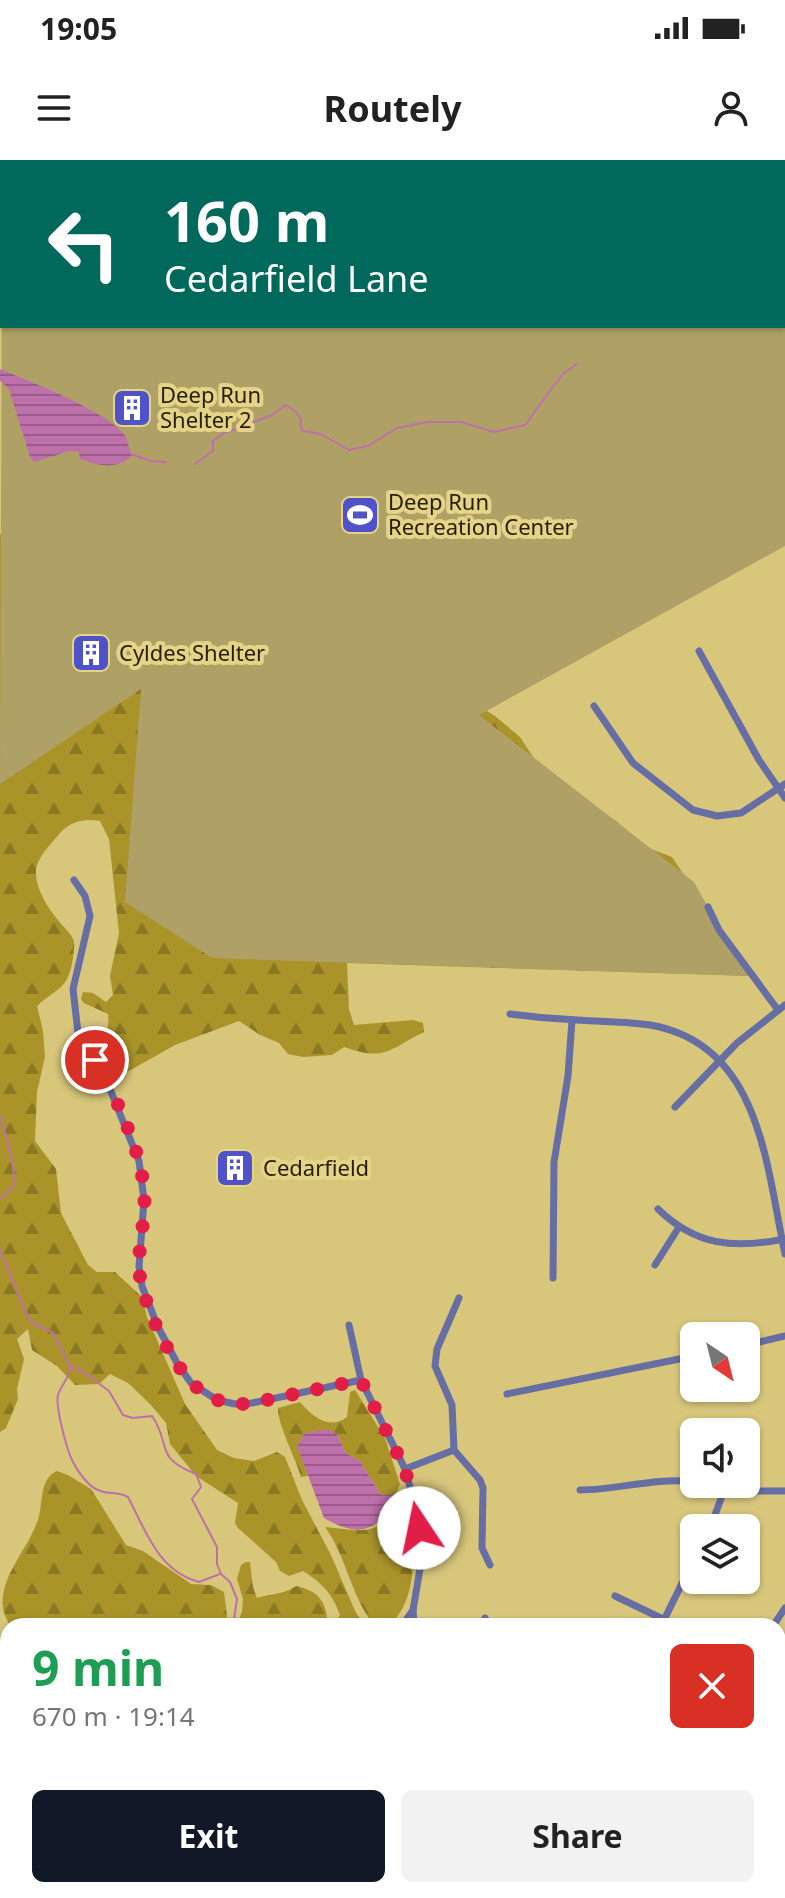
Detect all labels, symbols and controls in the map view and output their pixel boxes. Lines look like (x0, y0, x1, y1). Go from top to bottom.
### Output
text: 19:05 (40, 8, 117, 49)
text: Routely (324, 84, 461, 133)
icon: menu (32, 86, 76, 130)
icon: person (709, 86, 753, 130)
text: 160 m (164, 182, 329, 258)
icon: left (32, 192, 136, 296)
text: Cedarfield Lane (164, 254, 429, 303)
place label: Deep Run Shelter 2 (160, 379, 261, 434)
building icon: Deep Run Shelter 2 (111, 387, 153, 429)
place label: Deep Run Recreation Center (388, 486, 574, 541)
sports icon: Deep Run Recreation Center (339, 494, 381, 536)
building icon: Cyldes Shelter (70, 632, 112, 674)
place label: Cyldes Shelter (119, 637, 265, 667)
pin (61, 1026, 129, 1094)
icon: arrive (73, 1038, 117, 1082)
building icon: Cedarfield (214, 1147, 256, 1189)
place label: Cedarfield (263, 1152, 369, 1182)
north arrow (680, 1322, 760, 1402)
map controls (680, 1322, 760, 1594)
button: sound (680, 1418, 760, 1498)
position arrow (377, 1486, 461, 1570)
button: layers (680, 1514, 760, 1594)
text: 9 min (32, 1635, 164, 1700)
button: close (670, 1644, 754, 1728)
text: 670 m · 19:14 (32, 1698, 195, 1734)
button: Exit (32, 1790, 385, 1882)
button: Share (401, 1790, 754, 1882)

